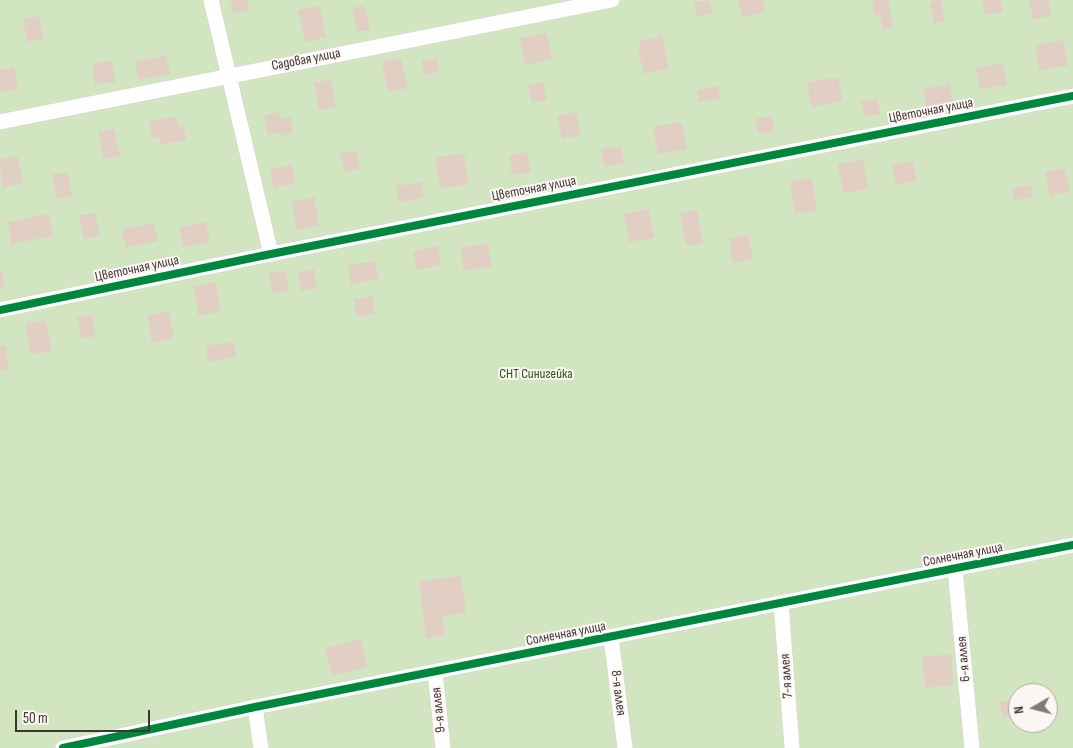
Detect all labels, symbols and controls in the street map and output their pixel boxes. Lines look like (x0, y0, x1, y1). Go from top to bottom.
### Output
street label: Садовая улица (270, 45, 342, 75)
street label: Цветочная улица (888, 95, 974, 127)
street label: Цветочная улица (491, 173, 577, 205)
street label: Цветочная улица (94, 252, 180, 286)
park label: СНТ Синигейка (499, 366, 573, 382)
street label: Солнечная улица (922, 539, 1004, 571)
street label: Солнечная улица (525, 618, 607, 650)
street label: 6-я аллея (954, 636, 974, 682)
street label: 7-я аллея (777, 653, 797, 699)
street label: 8-я аллея (607, 669, 629, 717)
north arrow (1008, 683, 1058, 733)
street label: 9-я аллея (428, 686, 450, 734)
scale bar (18, 700, 152, 732)
text: N (1010, 705, 1028, 715)
text: 50 m (23, 709, 48, 728)

